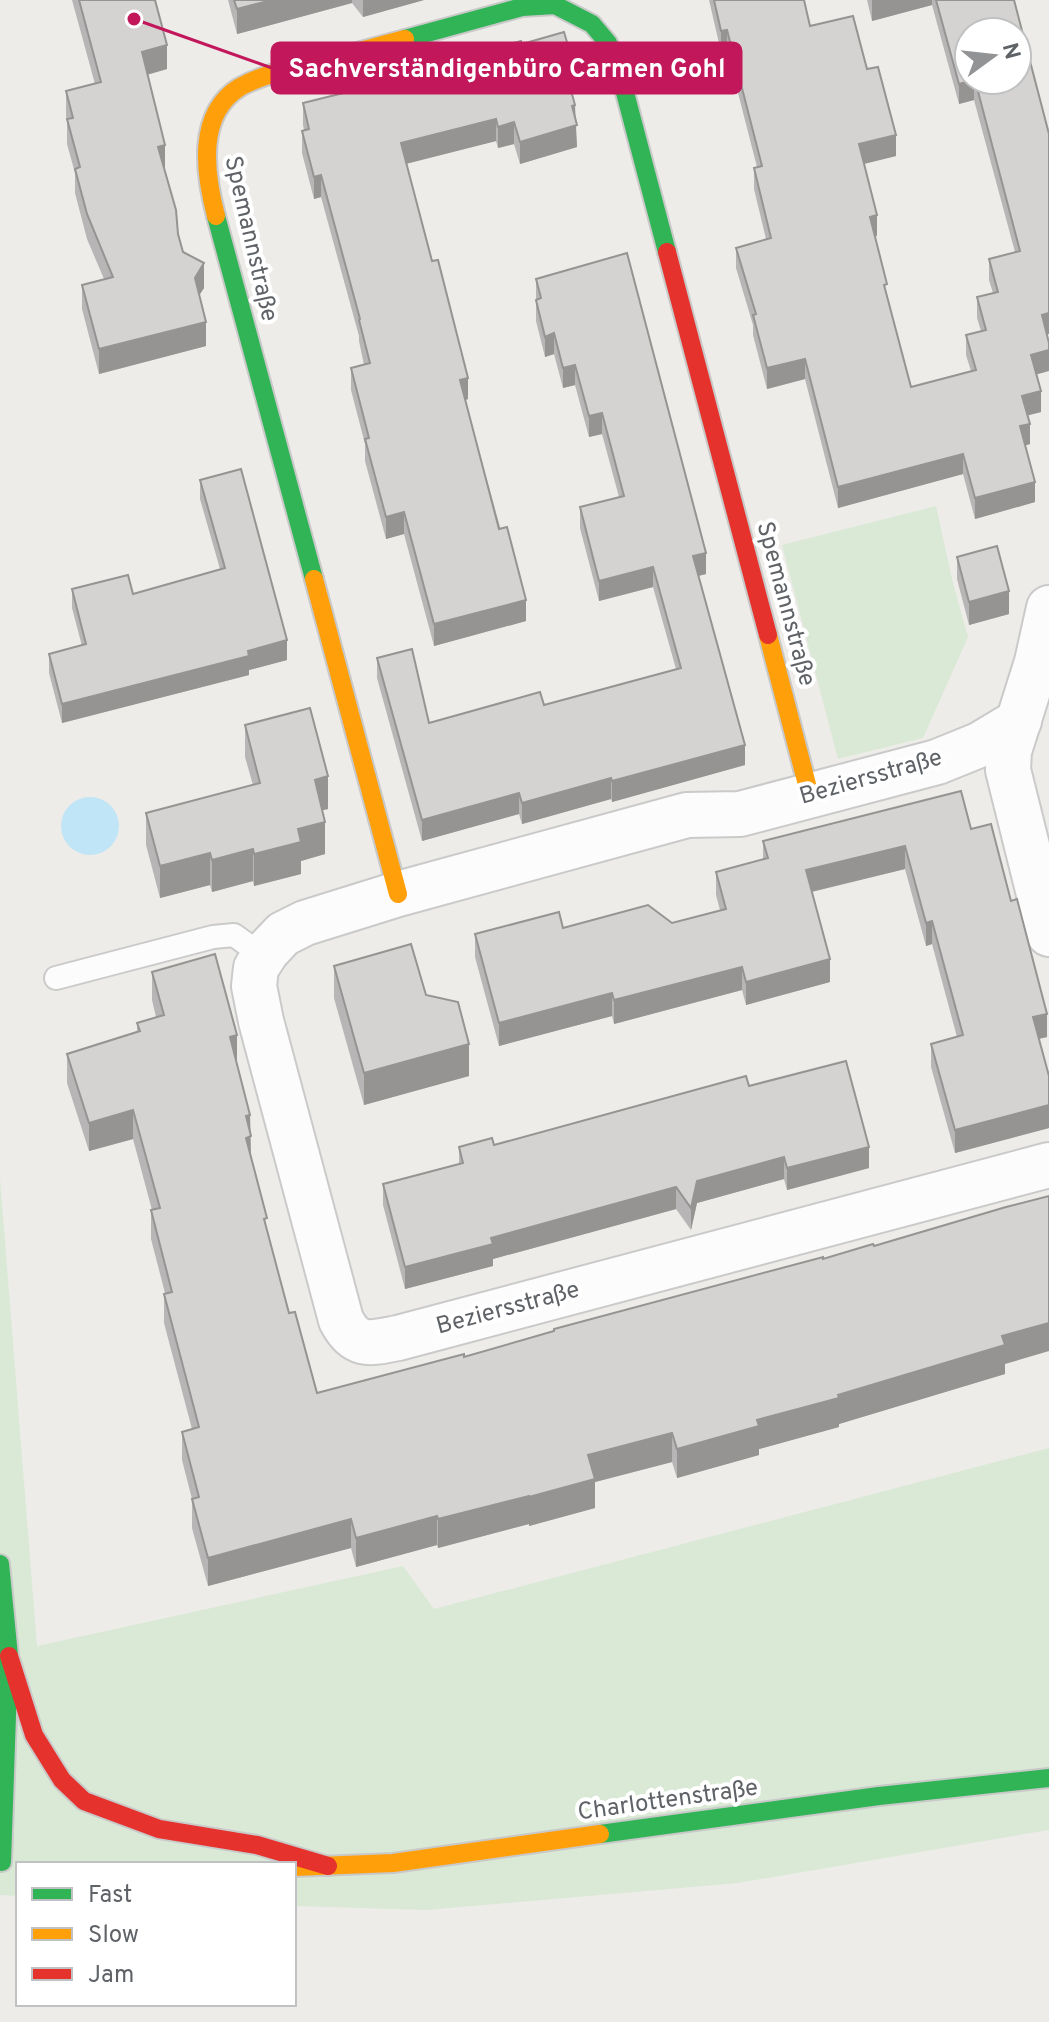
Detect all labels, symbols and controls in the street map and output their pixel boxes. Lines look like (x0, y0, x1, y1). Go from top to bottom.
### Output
north arrow (953, 16, 1033, 96)
text: N (995, 40, 1025, 63)
callout: Sachverständigenbüro Carmen Gohl (272, 43, 741, 93)
text: Sachverständigenbüro Carmen Gohl (288, 54, 726, 87)
street label: Spemannstraße (216, 153, 284, 325)
street label: Spemannstraße (749, 519, 821, 689)
street label: Beziersstraße (796, 743, 946, 813)
street label: Beziersstraße (433, 1275, 583, 1343)
street label: Charlottenstraße (576, 1773, 760, 1829)
legend (16, 1862, 296, 2006)
text: Fast (88, 1881, 132, 1911)
text: Slow (88, 1921, 139, 1951)
text: Jam (88, 1961, 134, 1991)

